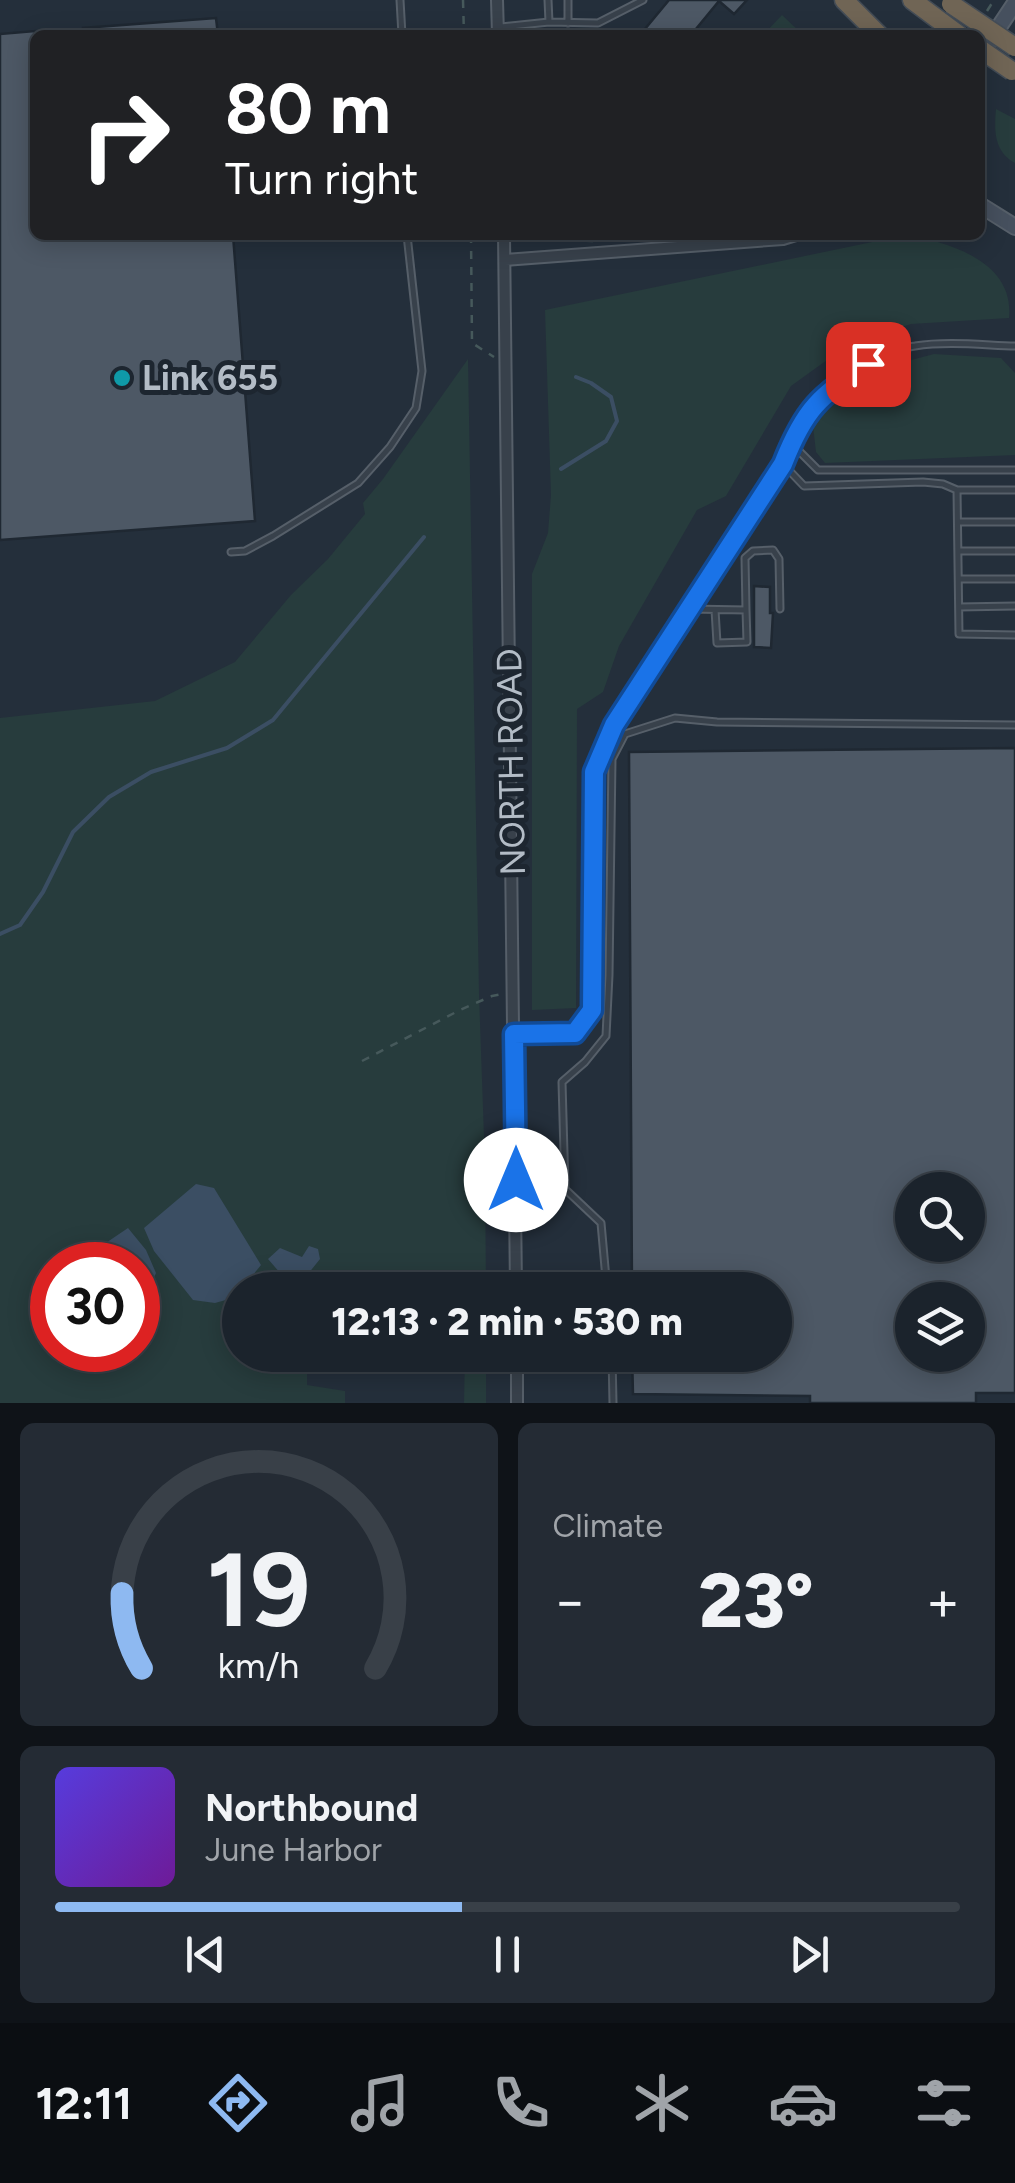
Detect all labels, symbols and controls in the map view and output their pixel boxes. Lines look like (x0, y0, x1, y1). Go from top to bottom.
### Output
text: 80 m (225, 66, 391, 151)
icon: right (60, 70, 190, 200)
text: Turn right (225, 151, 418, 205)
pin (826, 322, 911, 407)
icon: arrive (841, 337, 896, 392)
place label: Link 655 (142, 357, 278, 399)
marker: Link 655 (111, 367, 133, 389)
street label: NORTH ROAD (488, 648, 534, 876)
position arrow (464, 1128, 568, 1232)
map controls (895, 1172, 985, 1372)
button: search (895, 1172, 985, 1262)
speed limit sign: 30 (30, 1242, 160, 1372)
button: layers (895, 1282, 985, 1372)
text: 12:13 · 2 min · 530 m (331, 1299, 683, 1345)
text: Climate (553, 1507, 663, 1545)
text: 19 (207, 1527, 311, 1652)
text: 23° (699, 1556, 814, 1646)
text: − (553, 1568, 587, 1634)
text: + (926, 1568, 960, 1634)
text: km/h (218, 1644, 300, 1687)
text: Northbound (205, 1785, 418, 1831)
text: June Harbor (205, 1831, 382, 1869)
icon: previous (178, 1927, 233, 1982)
icon: pause (480, 1927, 535, 1982)
icon: next (782, 1927, 837, 1982)
icon: directions (203, 2068, 273, 2138)
icon: music (345, 2068, 415, 2138)
icon: phone (486, 2068, 556, 2138)
icon: climate (627, 2068, 697, 2138)
icon: car (768, 2068, 838, 2138)
icon: filters (909, 2068, 979, 2138)
text: 12:11 (36, 2076, 132, 2130)

